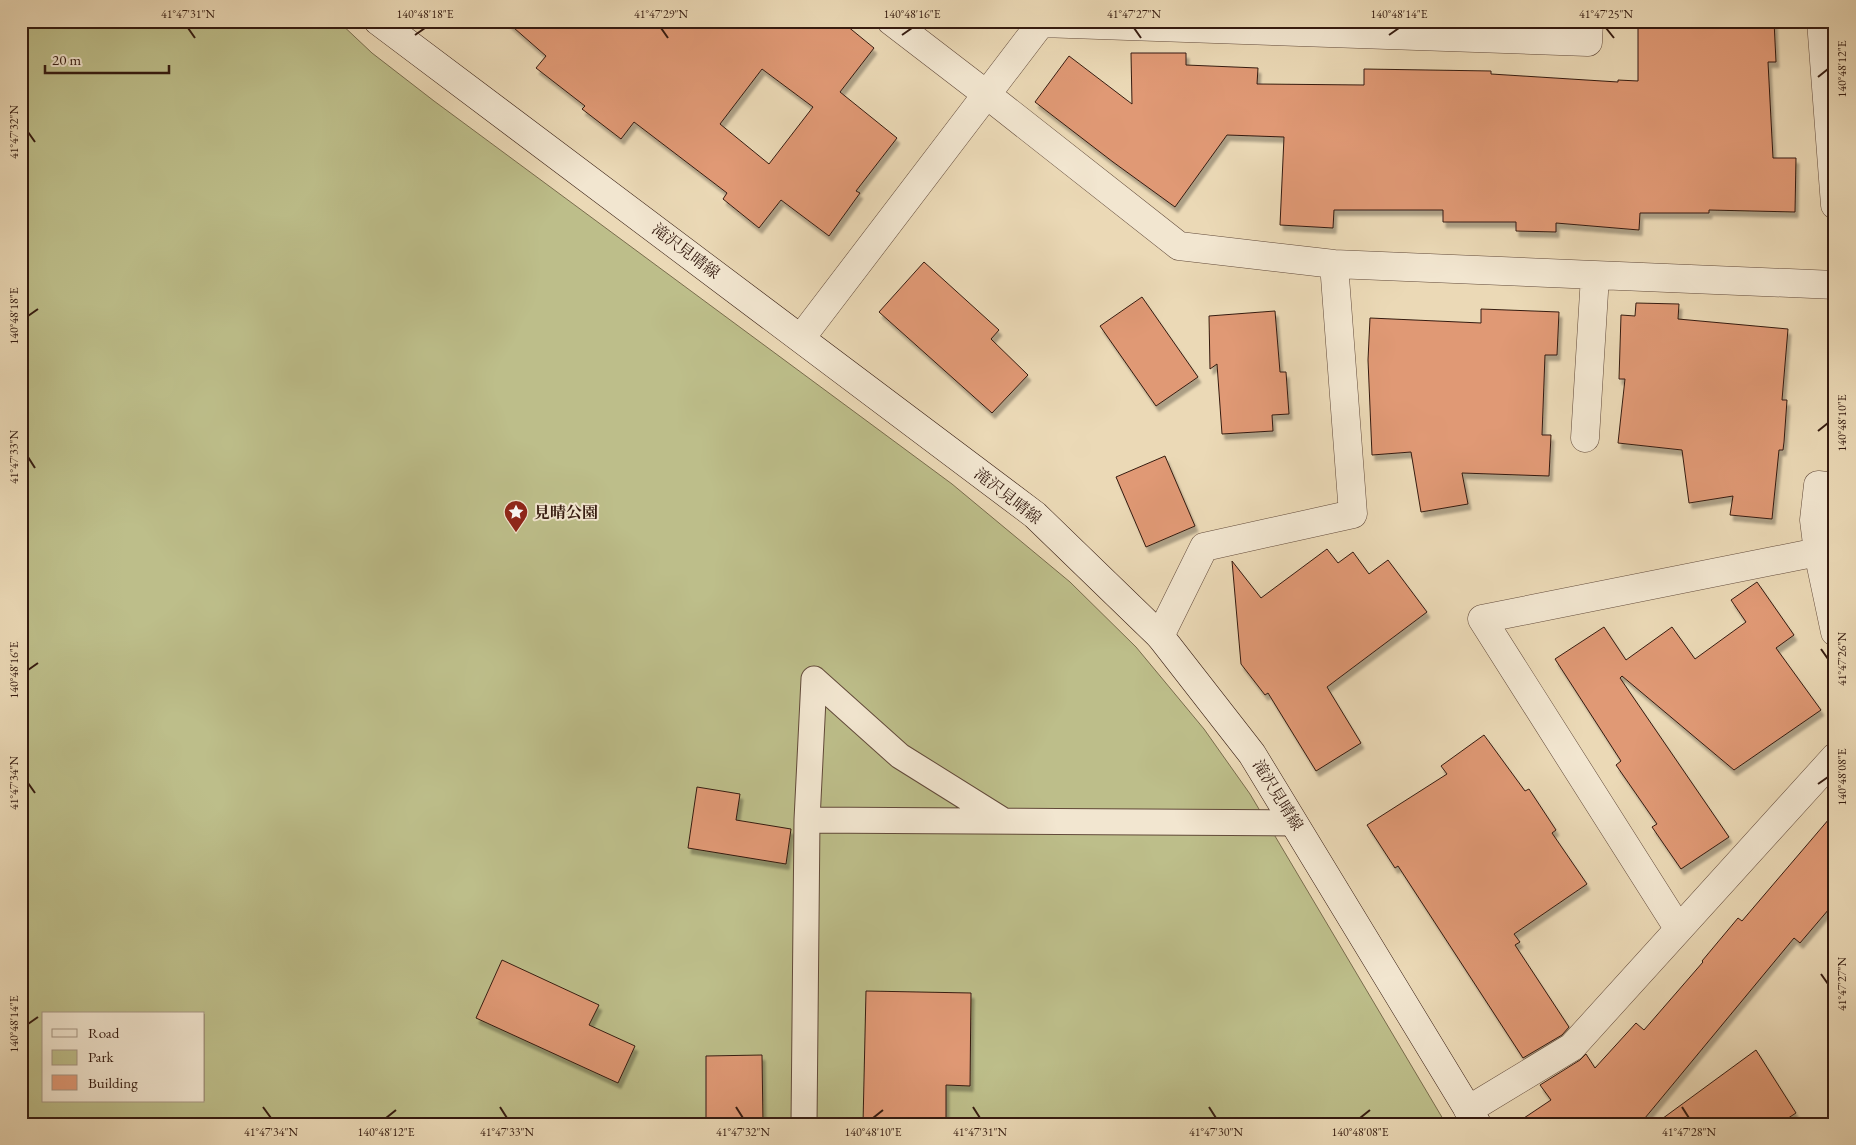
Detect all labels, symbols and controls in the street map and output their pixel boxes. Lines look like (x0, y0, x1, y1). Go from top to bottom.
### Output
text: 41°47'31"N (161, 6, 215, 22)
text: 140°48'18"E (397, 6, 454, 22)
text: 41°47'29"N (634, 6, 688, 22)
text: 140°48'16"E (884, 6, 941, 22)
text: 41°47'27"N (1107, 6, 1161, 22)
text: 140°48'14"E (1371, 6, 1428, 22)
text: 41°47'25"N (1579, 6, 1633, 22)
text: 140°48'12"E (1834, 40, 1850, 97)
scale bar (45, 42, 169, 74)
text: 20 m (52, 50, 81, 69)
text: 41°47'32"N (6, 105, 22, 159)
street label: 滝沢見晴線 (648, 219, 724, 283)
text: 140°48'18"E (6, 287, 22, 344)
text: 140°48'10"E (1834, 394, 1850, 451)
text: 41°47'33"N (6, 430, 22, 484)
street label: 滝沢見晴線 (970, 463, 1046, 529)
place icon: 見晴公園 (503, 499, 529, 533)
place label: 見晴公園 (534, 502, 598, 523)
text: 41°47'26"N (1834, 632, 1850, 686)
text: 140°48'16"E (6, 641, 22, 698)
text: 140°48'08"E (1834, 748, 1850, 805)
text: 41°47'34"N (6, 756, 22, 810)
street label: 滝沢見晴線 (1248, 756, 1308, 834)
text: 41°47'27"N (1834, 957, 1850, 1011)
text: 140°48'14"E (6, 995, 22, 1052)
legend (42, 1012, 205, 1102)
text: Road (88, 1023, 120, 1042)
text: Park (88, 1047, 115, 1066)
text: Building (88, 1073, 138, 1092)
text: 41°47'34"N (244, 1124, 298, 1140)
text: 140°48'12"E (358, 1124, 415, 1140)
text: 41°47'33"N (480, 1124, 534, 1140)
text: 41°47'32"N (716, 1124, 770, 1140)
text: 140°48'10"E (845, 1124, 902, 1140)
text: 41°47'31"N (953, 1124, 1007, 1140)
text: 41°47'30"N (1189, 1124, 1243, 1140)
text: 140°48'08"E (1332, 1124, 1389, 1140)
text: 41°47'28"N (1662, 1124, 1716, 1140)

